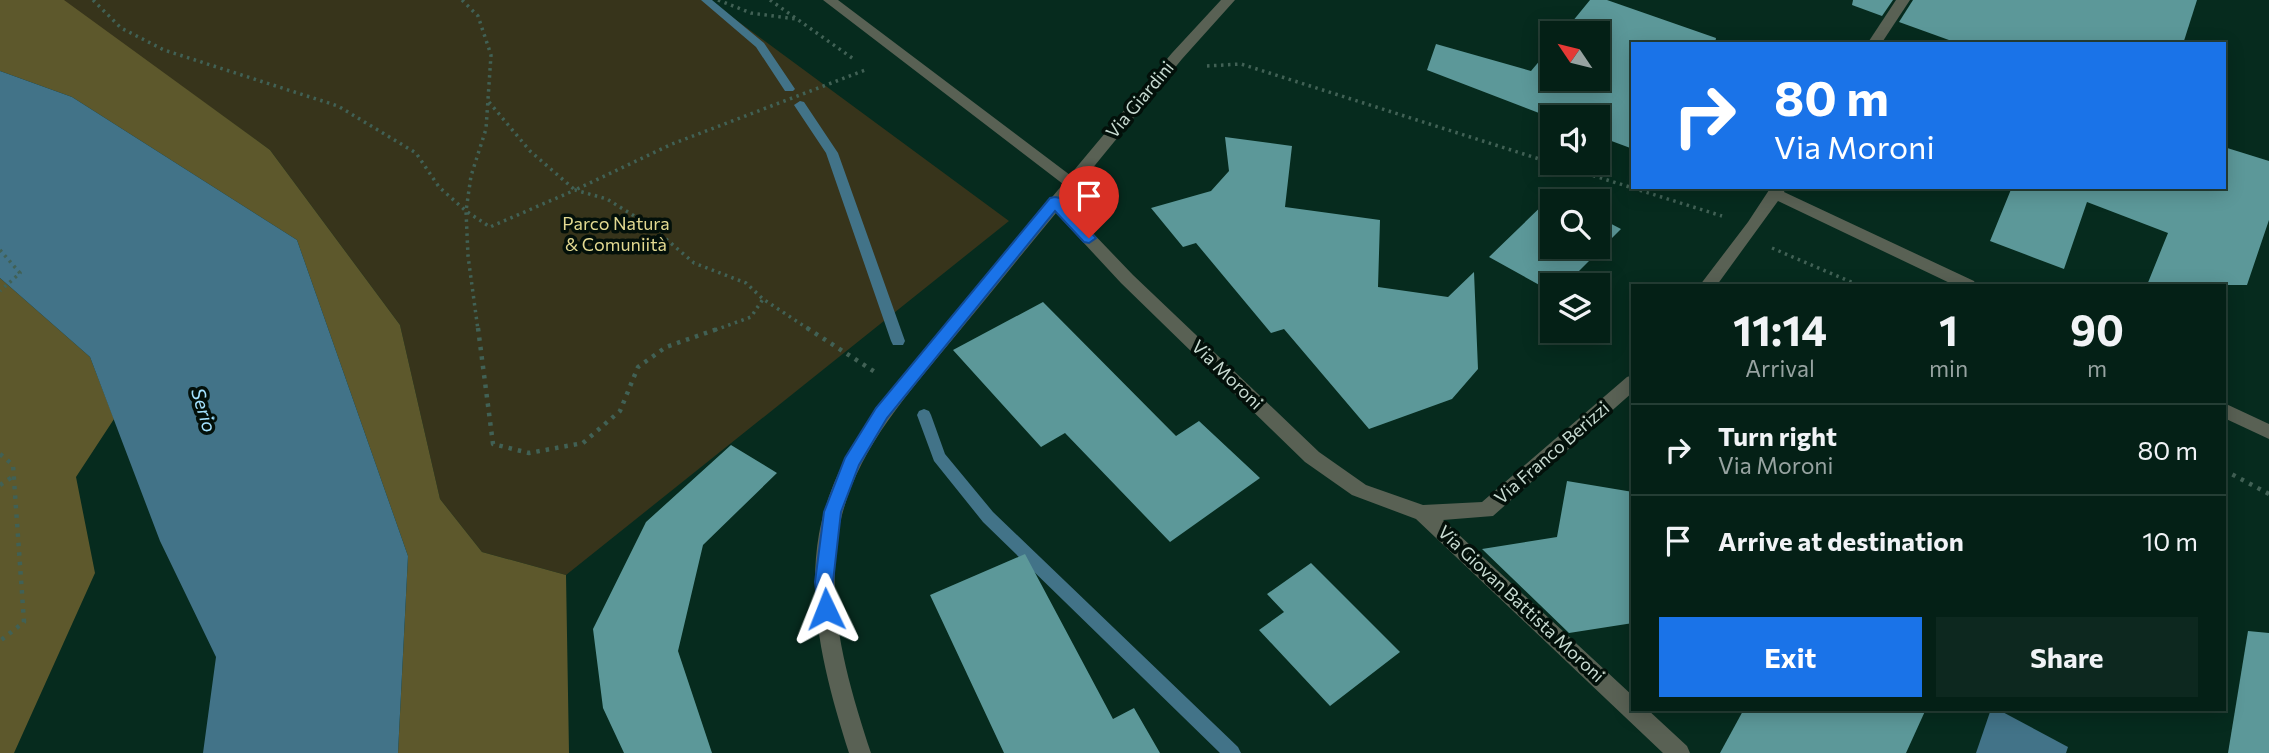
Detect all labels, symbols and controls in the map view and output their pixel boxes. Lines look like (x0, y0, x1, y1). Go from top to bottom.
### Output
north arrow (1540, 21, 1610, 91)
map controls (1540, 21, 1610, 343)
street label: Via Giardini (1101, 56, 1178, 142)
text: 80 m (1774, 66, 1889, 126)
icon: right (1659, 70, 1750, 161)
button: sound (1540, 105, 1610, 175)
text: Via Moroni (1774, 126, 1935, 166)
pin (1059, 166, 1119, 238)
icon: arrive (1070, 177, 1108, 215)
button: search (1540, 189, 1610, 259)
park label: Parco Natura & Comuniità (562, 212, 670, 255)
button: layers (1540, 273, 1610, 343)
text: 11:14 (1733, 303, 1827, 355)
text: 1 (1939, 303, 1958, 355)
text: 90 (2070, 303, 2124, 355)
street label: Via Moroni (1188, 335, 1268, 414)
text: Arrival (1745, 354, 1815, 382)
text: min (1929, 354, 1968, 382)
text: m (2087, 354, 2107, 382)
water label: Serio (187, 385, 222, 435)
street label: Via Franco Berizzi (1489, 396, 1613, 508)
text: Turn right (1718, 420, 1837, 451)
icon: right (1659, 431, 1697, 469)
text: 80 m (2138, 434, 2198, 465)
text: Via Moroni (1718, 451, 1833, 479)
street label: Via Giovan Battista Moroni (1434, 520, 1610, 686)
icon: arrive (1659, 522, 1697, 560)
text: Arrive at destination (1718, 525, 1964, 556)
text: 10 m (2142, 525, 2198, 556)
position arrow (789, 572, 863, 646)
button: Exit (1659, 617, 1922, 697)
button: Share (1936, 617, 2198, 697)

